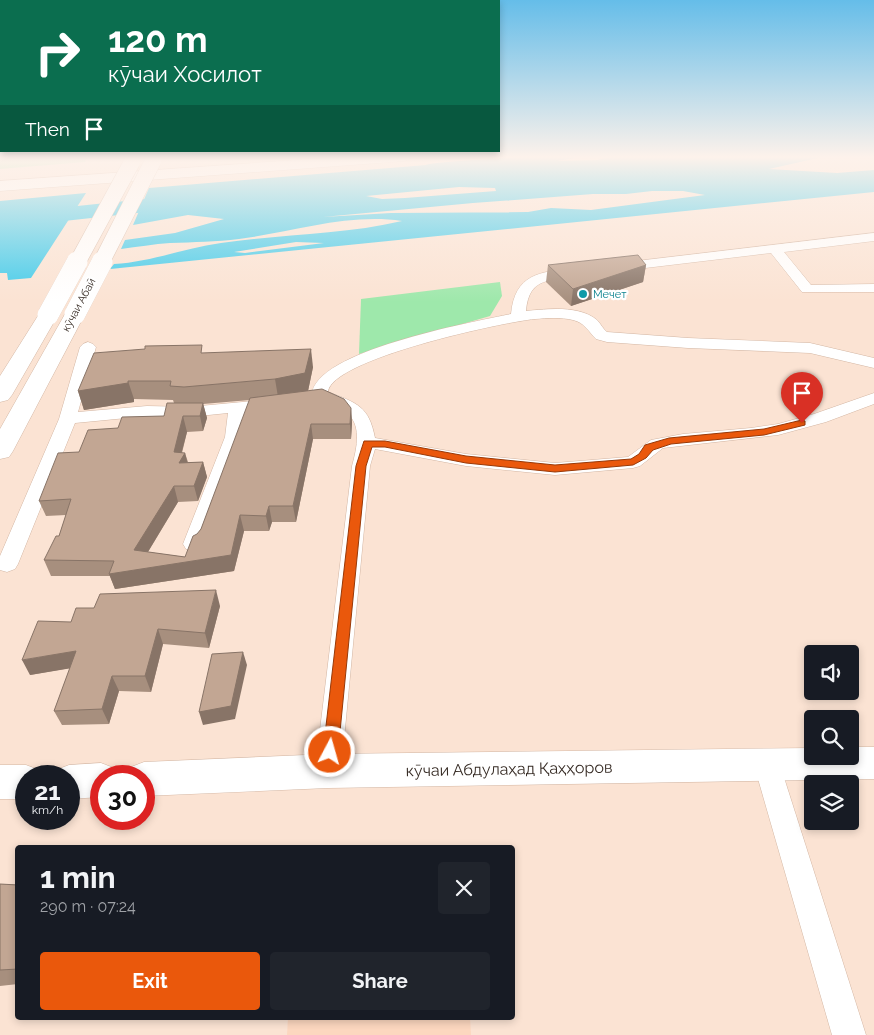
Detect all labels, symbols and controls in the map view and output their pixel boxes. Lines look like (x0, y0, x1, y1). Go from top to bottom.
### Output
text: 120 m (108, 19, 208, 60)
icon: right (25, 20, 90, 85)
text: кӯчаи Хосилот (108, 61, 262, 87)
icon: arrive (80, 115, 108, 143)
text: Then (25, 118, 70, 140)
street label: кӯчаи Абаӣ (59, 276, 99, 334)
marker: Мечет (577, 288, 589, 300)
place label: Мечет (593, 288, 627, 301)
pin (781, 372, 823, 423)
icon: arrive (788, 379, 816, 407)
map controls (804, 645, 859, 830)
button: sound (804, 645, 859, 700)
button: search (804, 710, 859, 765)
position arrow (303, 725, 355, 777)
street label: кӯчаи Абдулаҳад Қаҳҳоров (405, 758, 613, 780)
speed limit sign: 30 (90, 765, 155, 830)
button: layers (804, 775, 859, 830)
text: 21 (34, 776, 61, 806)
text: km/h (32, 803, 63, 817)
text: 1 min (40, 860, 116, 895)
button: close (438, 862, 490, 914)
text: 290 m · 07:24 (40, 897, 136, 916)
button: Exit (40, 952, 260, 1010)
button: Share (270, 952, 490, 1010)

